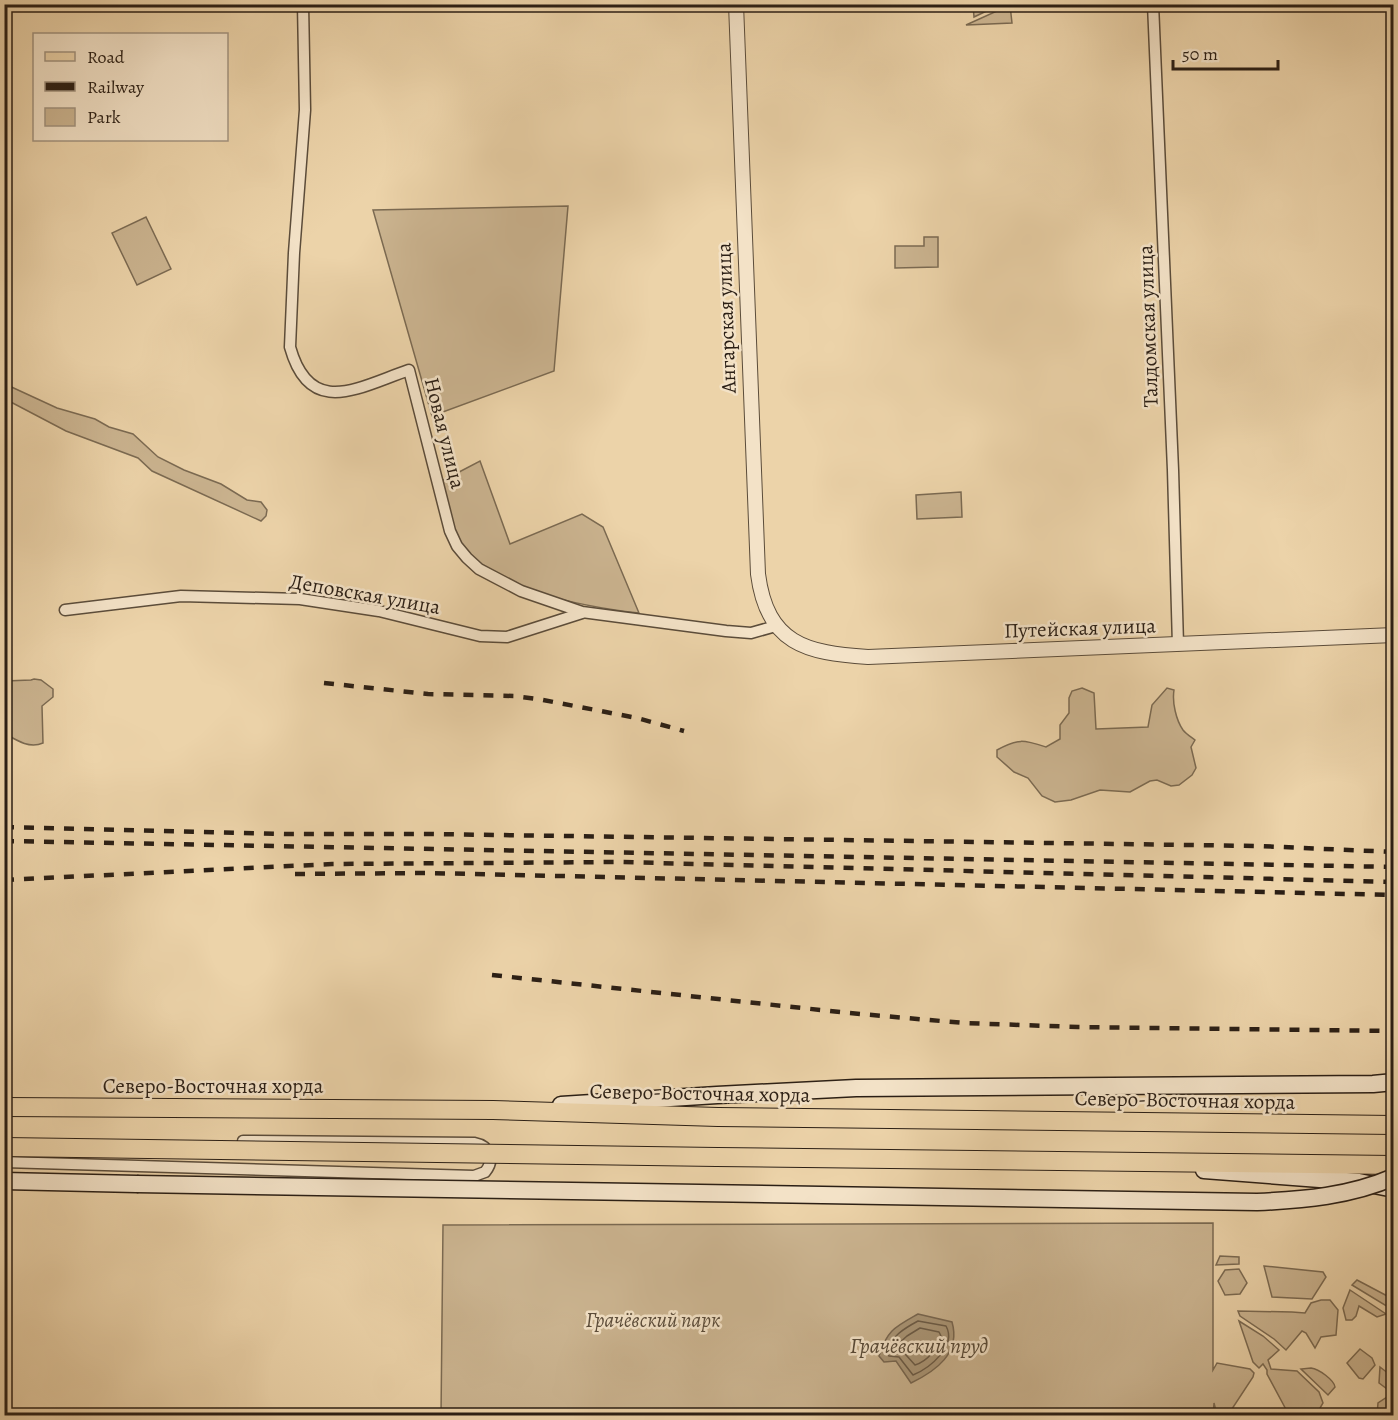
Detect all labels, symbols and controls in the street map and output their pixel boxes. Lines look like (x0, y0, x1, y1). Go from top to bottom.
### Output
legend (33, 33, 228, 141)
scale bar (1173, 33, 1278, 71)
text: 50 m (1182, 42, 1218, 66)
text: Road (87, 45, 125, 69)
text: Railway (87, 75, 145, 99)
text: Park (87, 105, 121, 129)
street label: Ангарская улица (709, 242, 743, 395)
street label: Талдомская улица (1131, 244, 1165, 408)
street label: Новая улица (418, 374, 472, 492)
street label: Деповская улица (287, 567, 443, 621)
street label: Путейская улица (1003, 611, 1157, 645)
street label: Северо-Восточная хорда (103, 1072, 324, 1100)
street label: Северо-Восточная хорда (589, 1077, 811, 1109)
street label: Северо-Восточная хорда (1074, 1084, 1296, 1116)
park label: Грачёвский парк (586, 1306, 720, 1334)
water label: Грачёвский пруд (850, 1331, 988, 1361)

